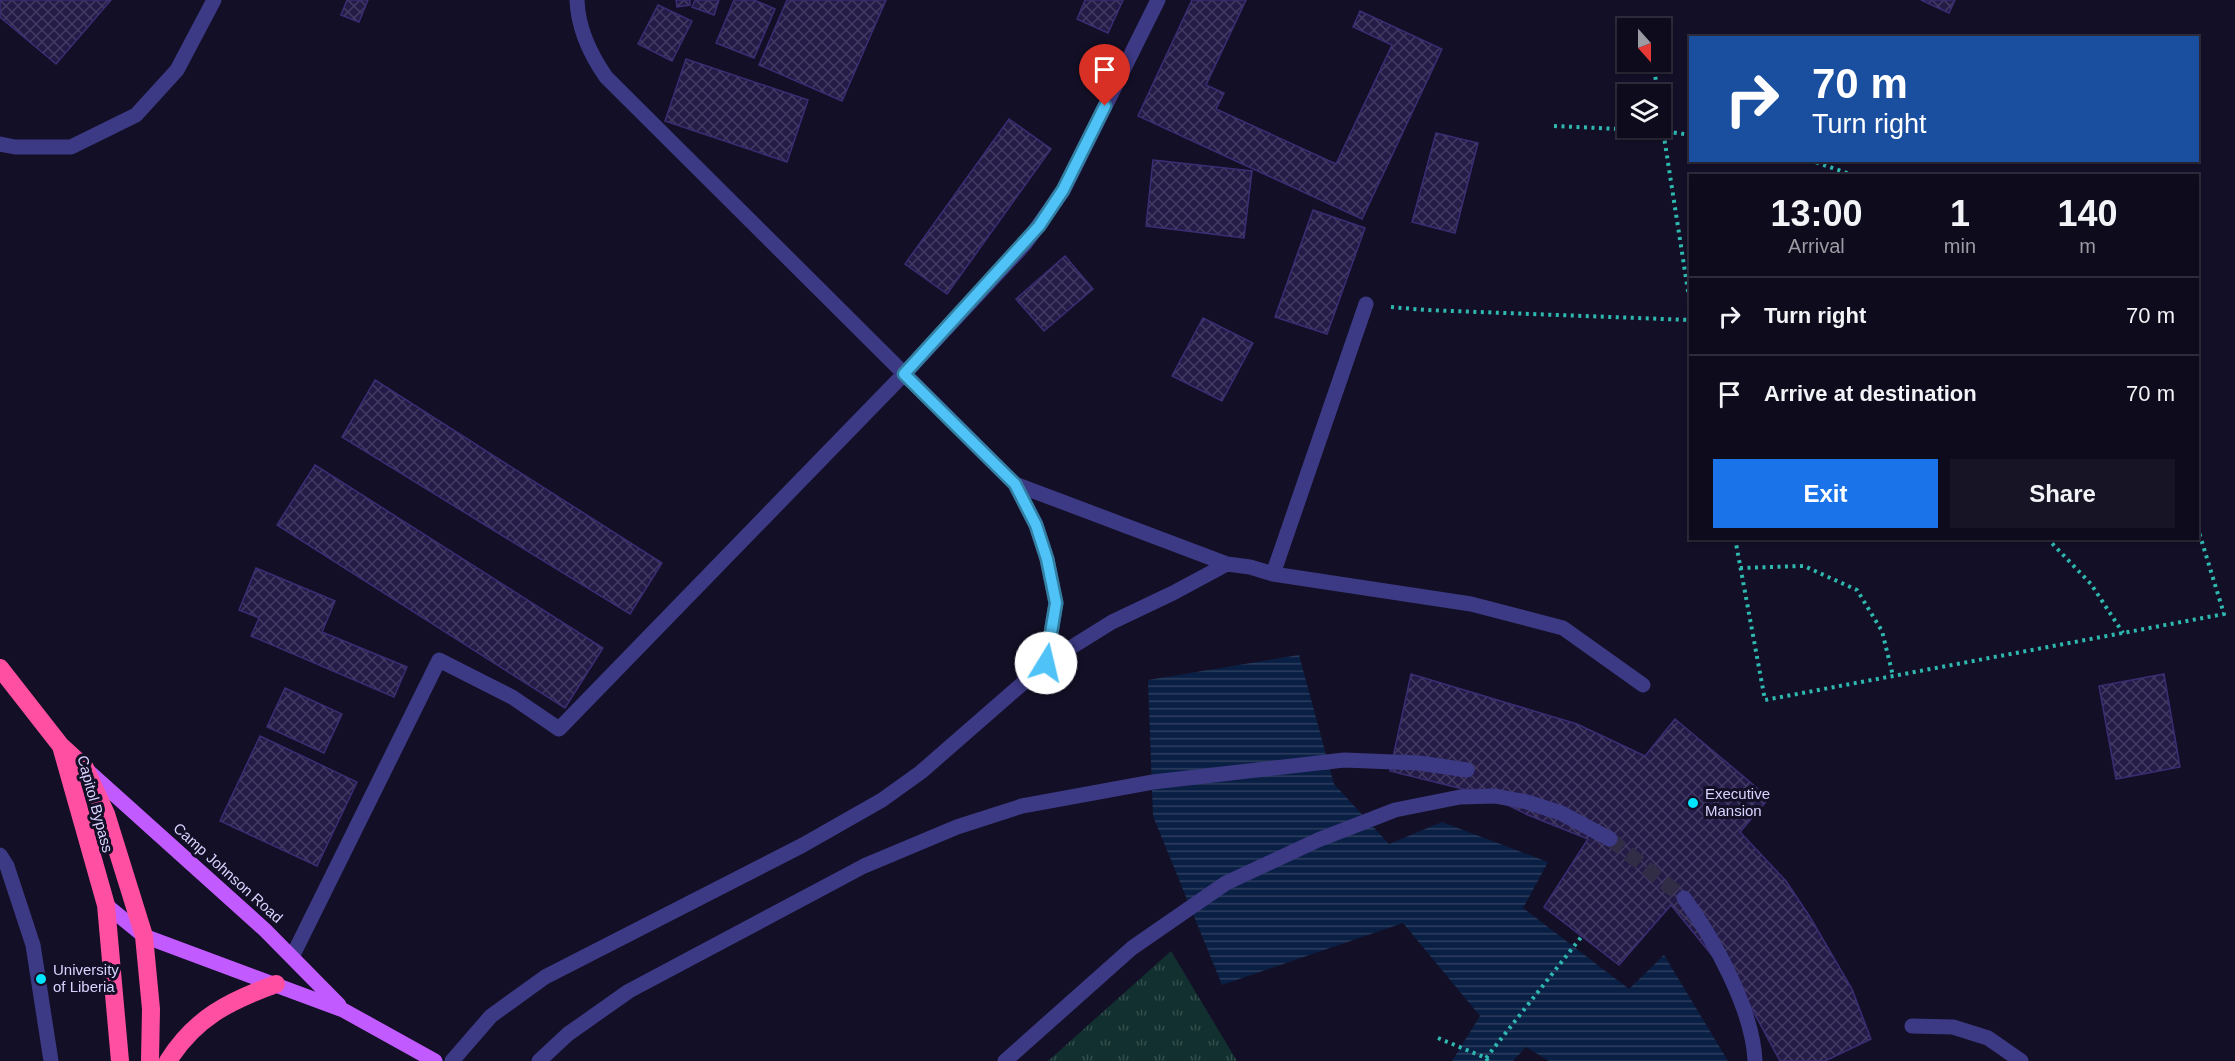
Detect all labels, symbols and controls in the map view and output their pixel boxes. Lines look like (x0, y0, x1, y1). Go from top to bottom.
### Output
north arrow (1617, 18, 1671, 72)
map controls (1617, 18, 1671, 138)
pin (1079, 44, 1130, 106)
icon: arrive (1088, 53, 1121, 86)
icon: right (1713, 60, 1791, 138)
text: 70 m (1812, 60, 1908, 107)
button: layers (1617, 84, 1671, 138)
text: Turn right (1812, 109, 1927, 139)
text: 13:00 (1770, 193, 1862, 234)
text: 1 (1950, 193, 1970, 234)
text: 140 (2057, 193, 2118, 234)
text: Arrival (1788, 235, 1845, 257)
text: min (1944, 235, 1976, 257)
text: m (2079, 235, 2096, 257)
icon: right (1713, 300, 1746, 333)
text: Turn right (1764, 303, 1866, 328)
text: 70 m (2126, 303, 2175, 328)
icon: arrive (1713, 378, 1746, 411)
text: Arrive at destination (1764, 381, 1977, 406)
text: 70 m (2126, 381, 2175, 406)
button: Exit (1713, 459, 1938, 528)
button: Share (1950, 459, 2175, 528)
position arrow (1014, 631, 1078, 695)
street label: Capitol Bypass (74, 753, 117, 854)
place label: Executive Mansion (1705, 785, 1770, 819)
marker: Executive Mansion (1686, 796, 1700, 810)
street label: Camp Johnson Road (170, 819, 286, 926)
place label: University of Liberia (53, 961, 119, 995)
marker: University of Liberia (34, 972, 48, 986)

